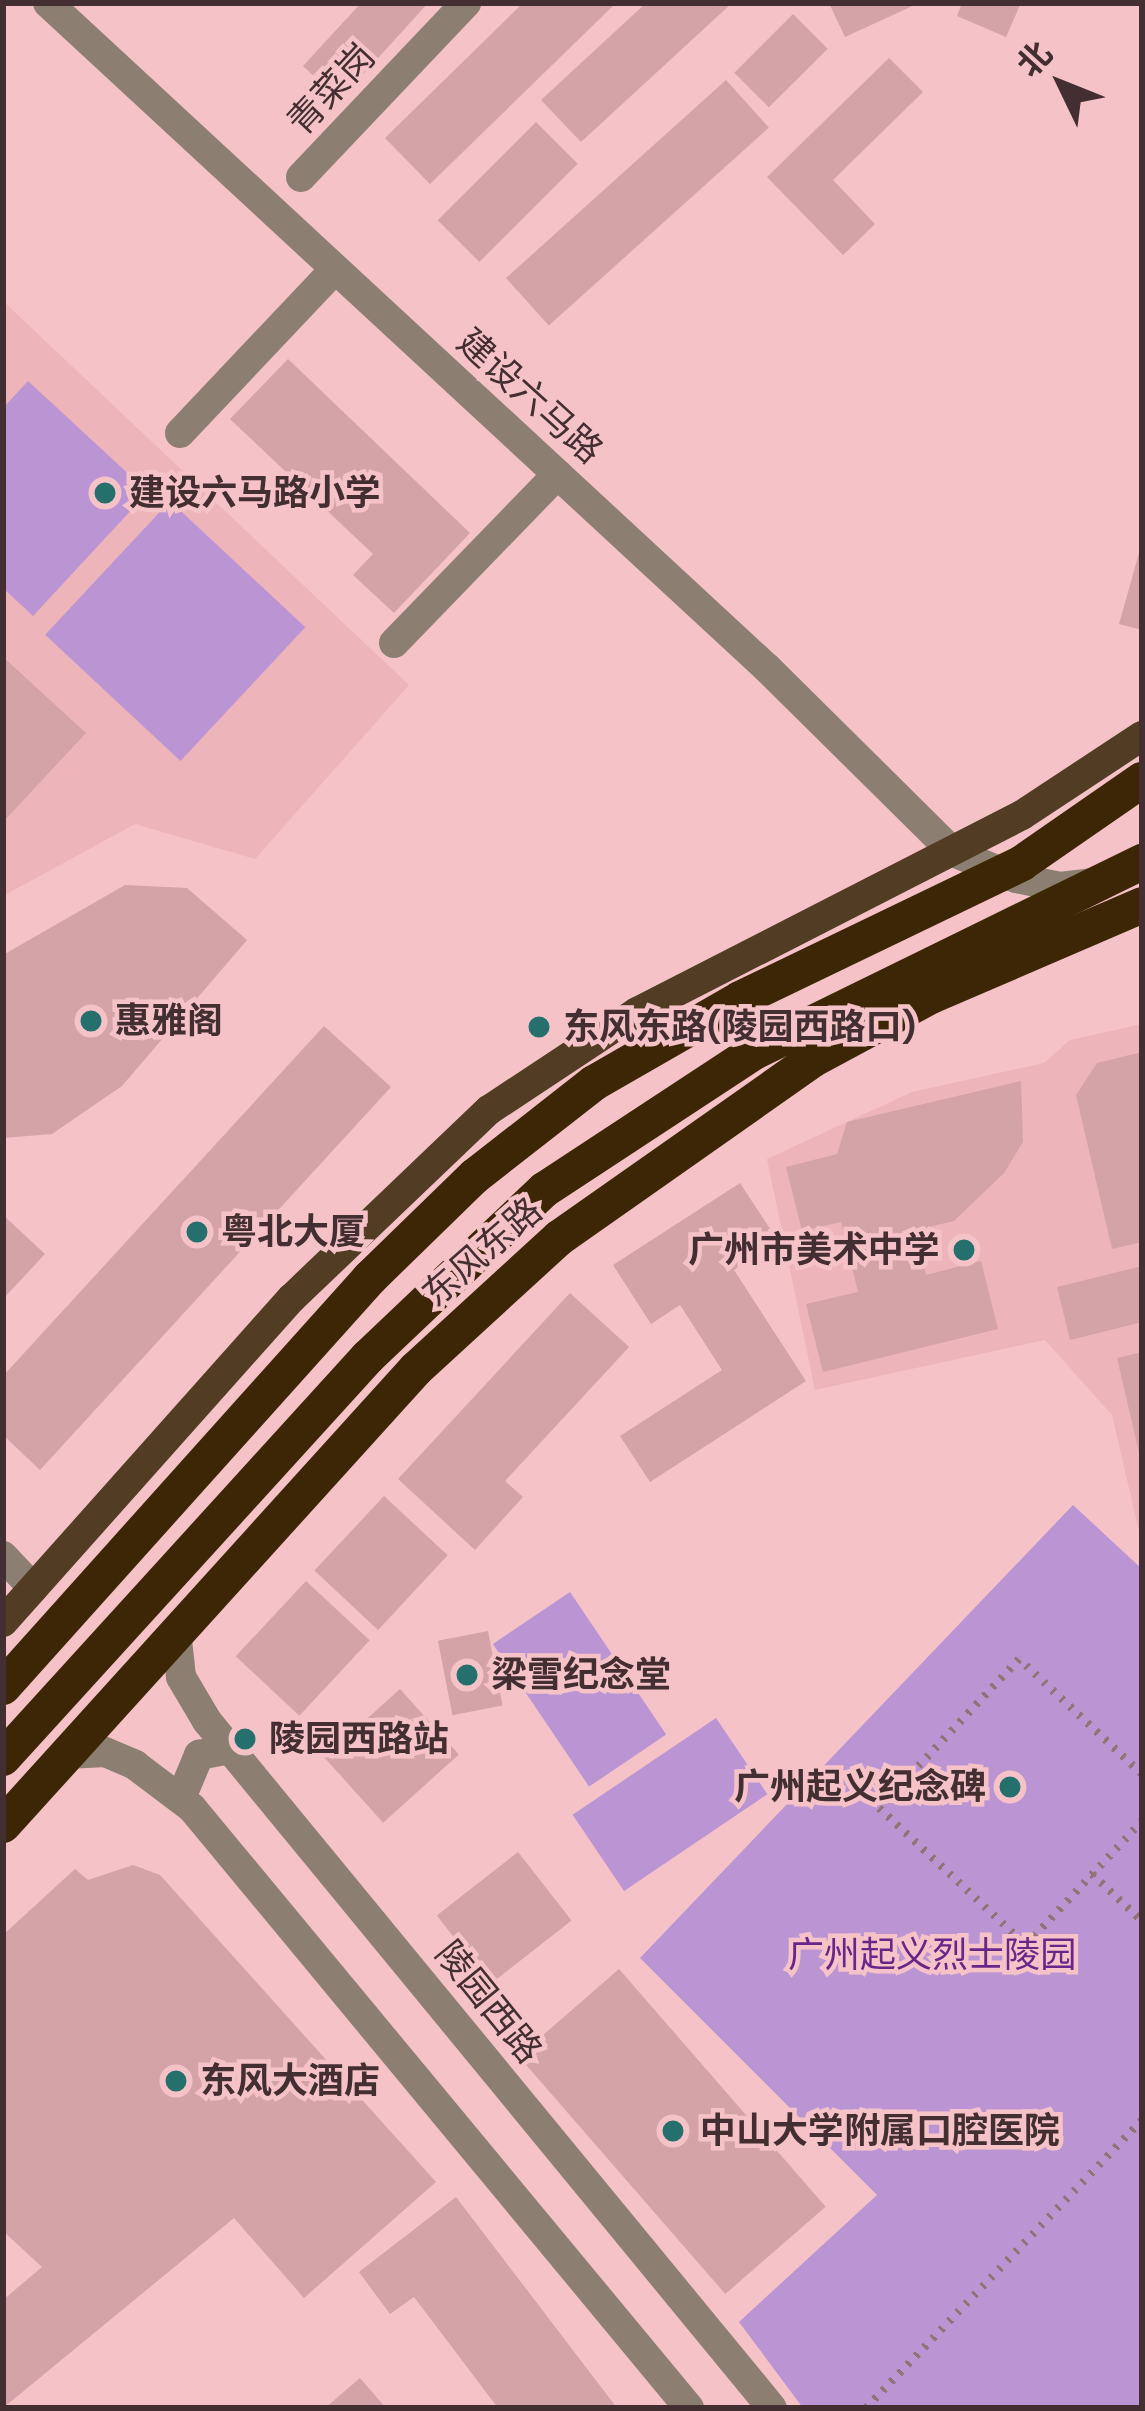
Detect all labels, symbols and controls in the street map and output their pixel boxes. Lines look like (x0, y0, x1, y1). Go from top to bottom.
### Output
north arrow (1001, 24, 1121, 144)
text: 北 (1007, 32, 1061, 86)
street label: 青菜岗 (278, 35, 384, 143)
street label: 建设六马路 (449, 320, 611, 472)
place label: 建设六马路小学 (129, 471, 381, 515)
marker: 建设六马路小学 (92, 480, 118, 506)
place label: 惠雅阁 (115, 999, 223, 1043)
place label: 东风东路(陵园西路口) (563, 1005, 916, 1049)
marker: 惠雅阁 (78, 1008, 104, 1034)
marker: 东风东路(陵园西路口) (526, 1014, 552, 1040)
street label: 东风东路 (413, 1188, 551, 1316)
place label: 粤北大厦 (221, 1210, 365, 1254)
marker: 粤北大厦 (184, 1219, 210, 1245)
place label: 广州市美术中学 (688, 1228, 940, 1272)
marker: 广州市美术中学 (951, 1237, 977, 1263)
place label: 梁雪纪念堂 (491, 1653, 671, 1697)
marker: 梁雪纪念堂 (454, 1662, 480, 1688)
place label: 陵园西路站 (269, 1717, 449, 1761)
marker: 陵园西路站 (232, 1726, 258, 1752)
place label: 广州起义纪念碑 (734, 1765, 986, 1809)
marker: 广州起义纪念碑 (997, 1774, 1023, 1800)
street label: 陵园西路 (427, 1932, 551, 2072)
park label: 广州起义烈士陵园 (788, 1933, 1076, 1977)
place label: 东风大酒店 (200, 2059, 380, 2103)
marker: 东风大酒店 (163, 2068, 189, 2094)
place label: 中山大学附属口腔医院 (700, 2109, 1060, 2153)
marker: 中山大学附属口腔医院 (657, 2115, 689, 2147)

